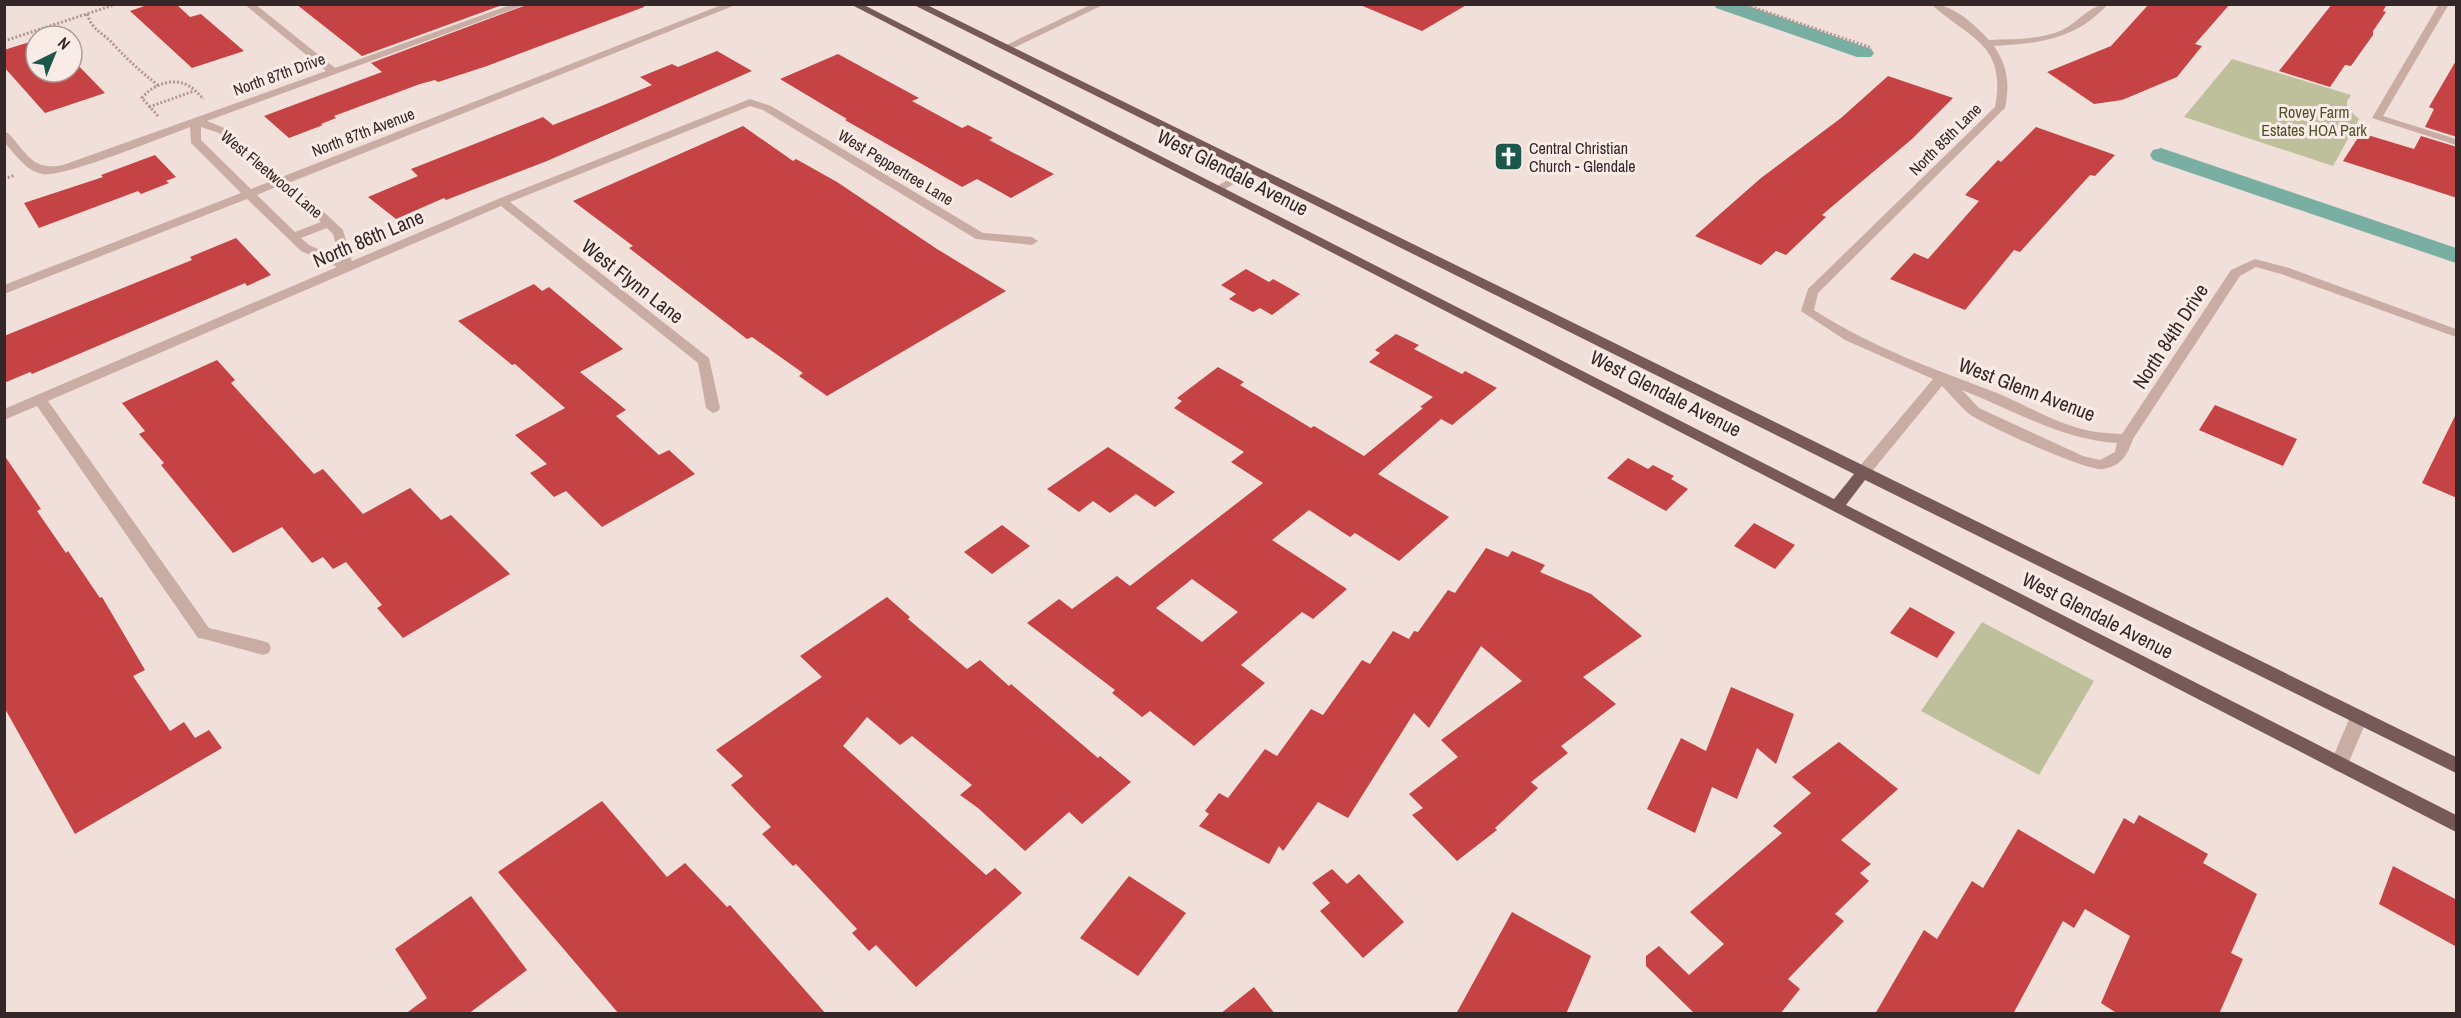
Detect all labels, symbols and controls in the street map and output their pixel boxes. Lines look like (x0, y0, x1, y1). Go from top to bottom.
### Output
north arrow (24, 24, 84, 84)
text: N (53, 32, 75, 54)
street label: North 87th Drive (230, 47, 328, 101)
street label: North 85th Lane (1904, 98, 1986, 180)
park label: Rovey Farm Estates HOA Park (2261, 101, 2367, 141)
street label: North 87th Avenue (308, 102, 418, 162)
street label: West Glendale Avenue (1153, 122, 1313, 222)
street label: West Peppertree Lane (834, 124, 958, 210)
street label: West Fleetwood Lane (216, 125, 328, 223)
place label: Central Christian Church - Glendale (1529, 137, 1635, 177)
church icon: Central Christian Church - Glendale (1492, 141, 1524, 173)
street label: North 86th Lane (309, 203, 427, 273)
street label: West Flynn Lane (576, 233, 690, 329)
street label: North 84th Drive (2126, 278, 2214, 394)
street label: West Glendale Avenue (1586, 343, 1746, 443)
street label: West Glenn Avenue (1955, 351, 2099, 427)
street label: West Glendale Avenue (2018, 565, 2178, 665)

